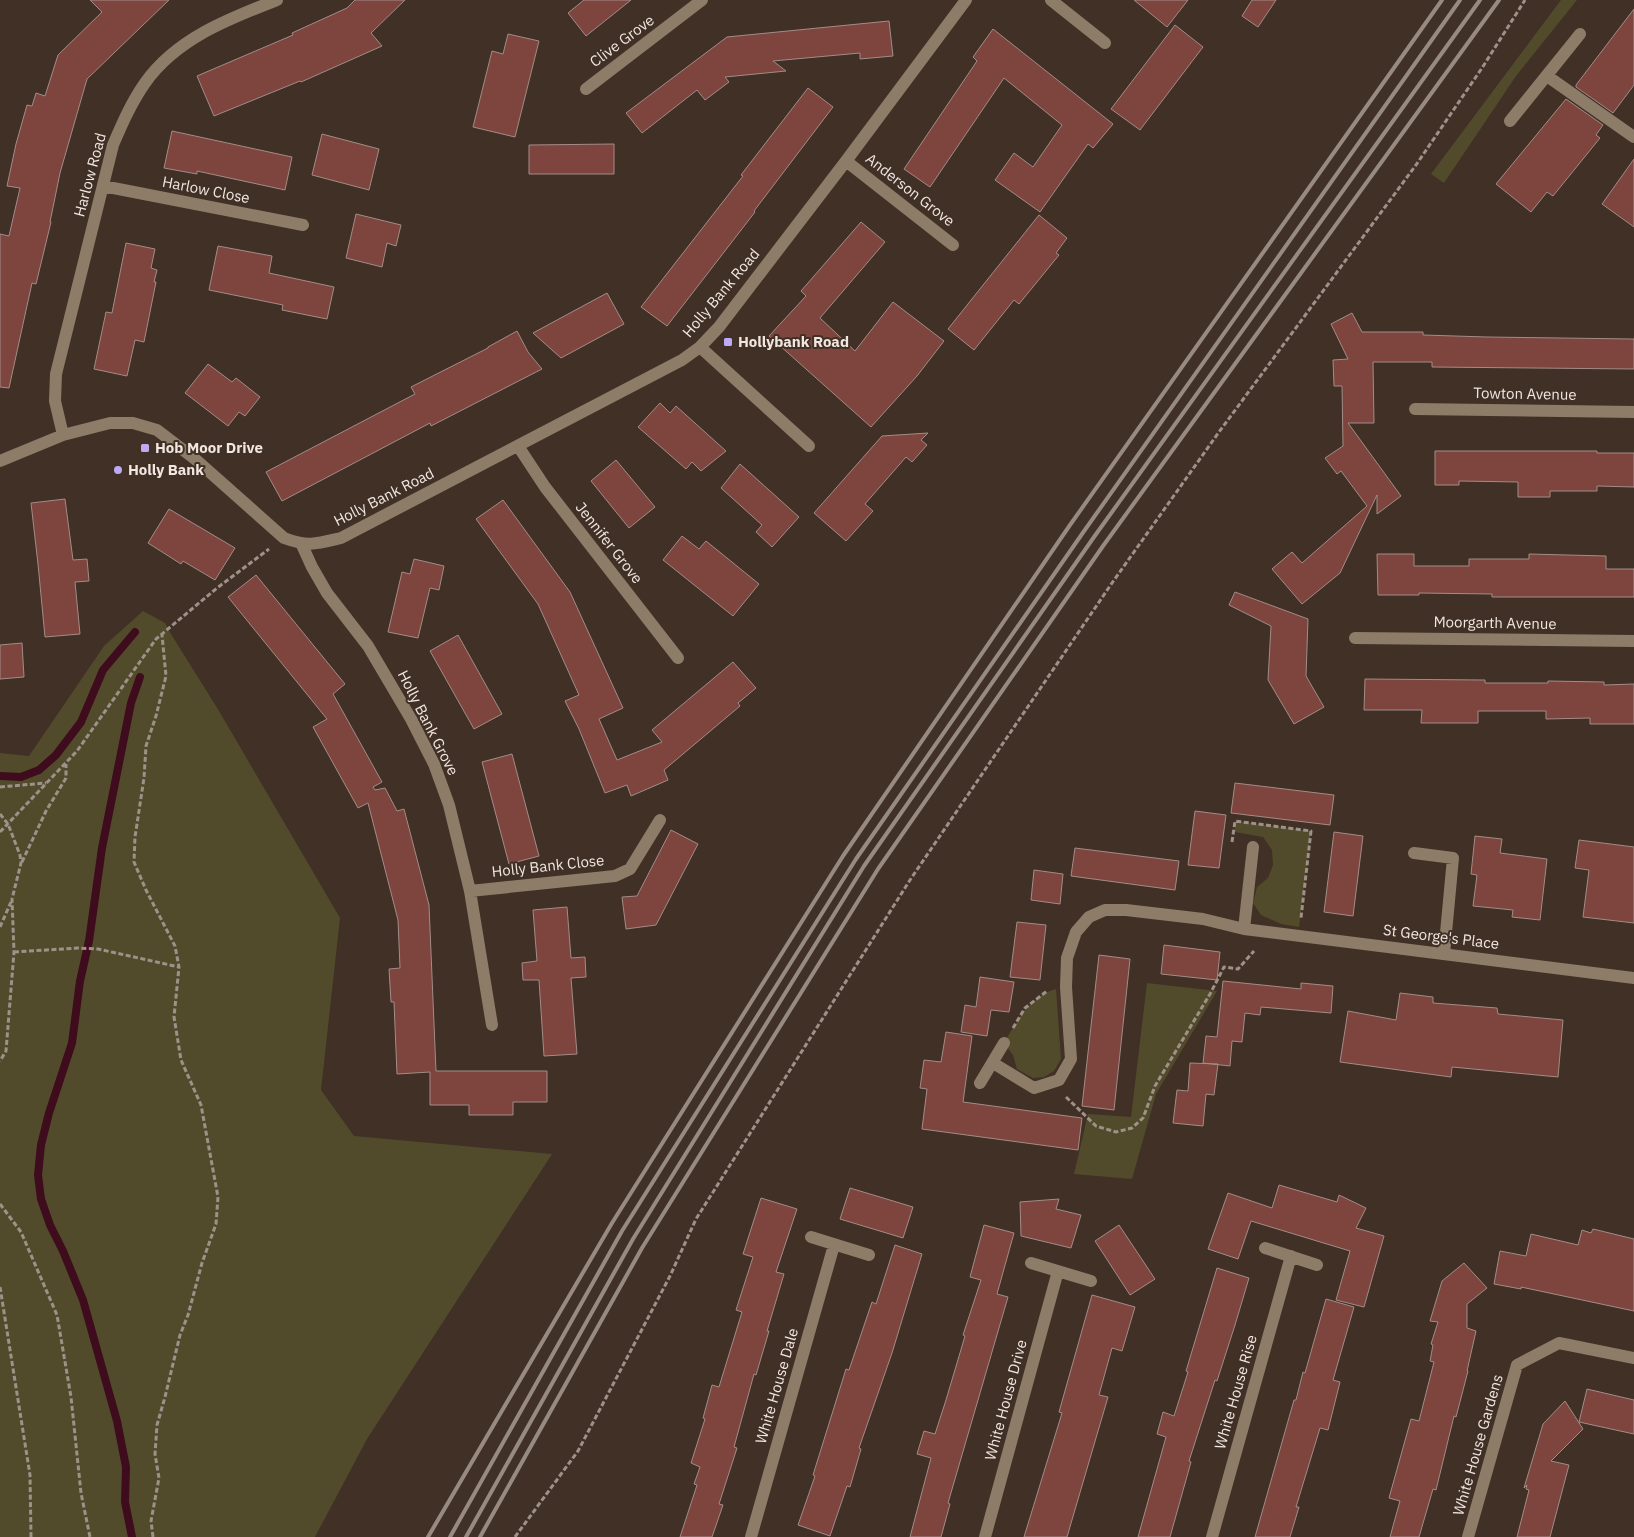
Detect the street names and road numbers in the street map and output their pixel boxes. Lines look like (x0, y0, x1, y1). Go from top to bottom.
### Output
street label: Clive Grove (586, 10, 658, 71)
street label: Harlow Road (69, 131, 110, 219)
street label: Anderson Grove (862, 149, 959, 230)
street label: Harlow Close (161, 172, 252, 207)
street label: Holly Bank Road (678, 244, 763, 341)
street label: Towton Avenue (1473, 383, 1577, 404)
street label: Holly Bank Road (330, 463, 437, 530)
street label: Jennifer Grove (572, 498, 647, 587)
street label: Moorgarth Avenue (1433, 612, 1557, 633)
street label: Holly Bank Grove (394, 667, 463, 778)
street label: Holly Bank Close (491, 850, 605, 881)
street label: St George's Place (1382, 920, 1500, 953)
street label: White House Dale (751, 1326, 802, 1446)
street label: White House Rise (1210, 1332, 1261, 1451)
street label: White House Drive (980, 1338, 1031, 1462)
street label: White House Gardens (1448, 1372, 1507, 1518)

